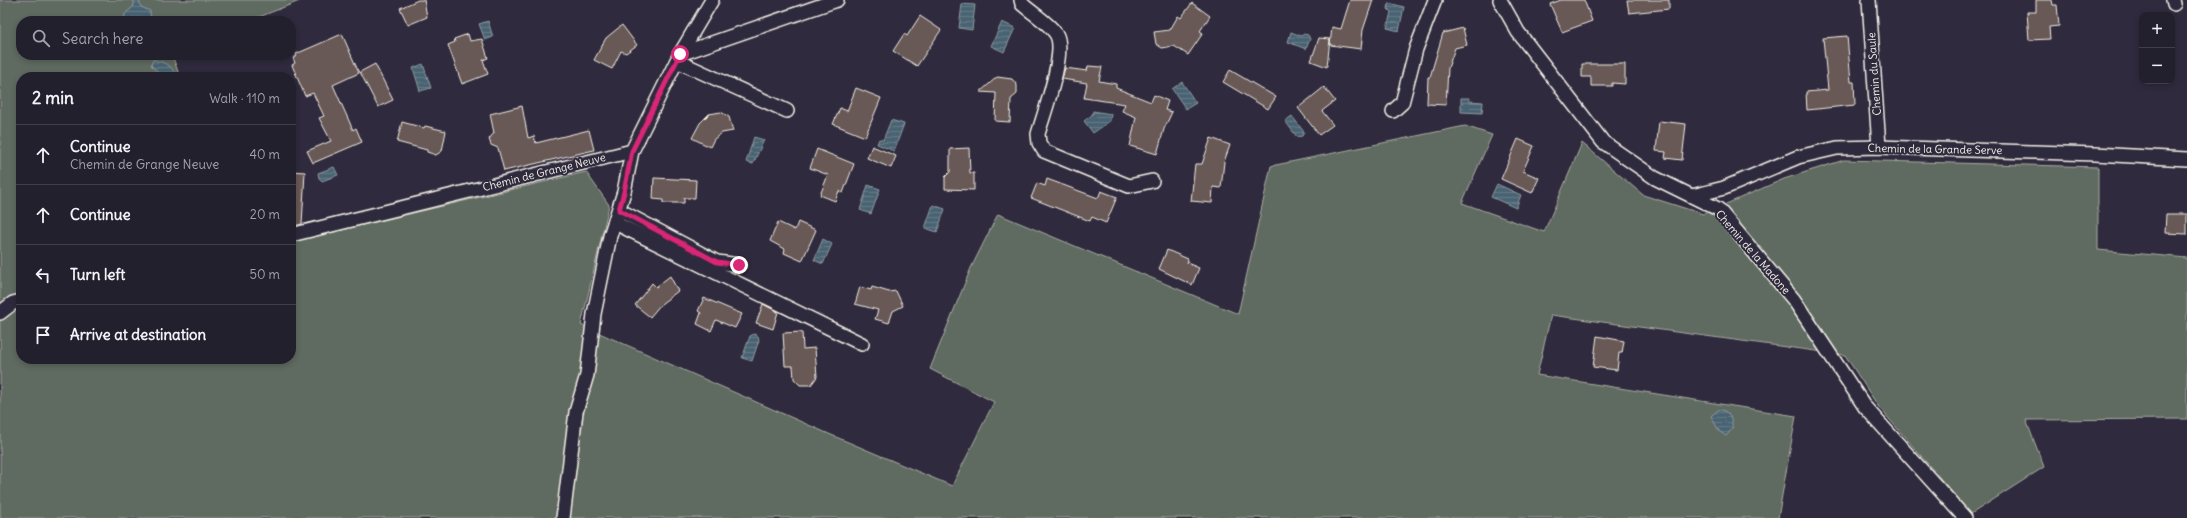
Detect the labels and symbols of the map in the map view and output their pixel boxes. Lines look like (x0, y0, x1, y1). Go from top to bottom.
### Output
street label: Chemin du Saule (1864, 32, 1884, 116)
route start (671, 45, 689, 63)
street label: Chemin de la Grande Serve (1868, 141, 2003, 157)
street label: Chemin de Grange Neuve (481, 150, 607, 194)
street label: Chemin de la Madone (1713, 207, 1793, 297)
route end (730, 256, 748, 274)

